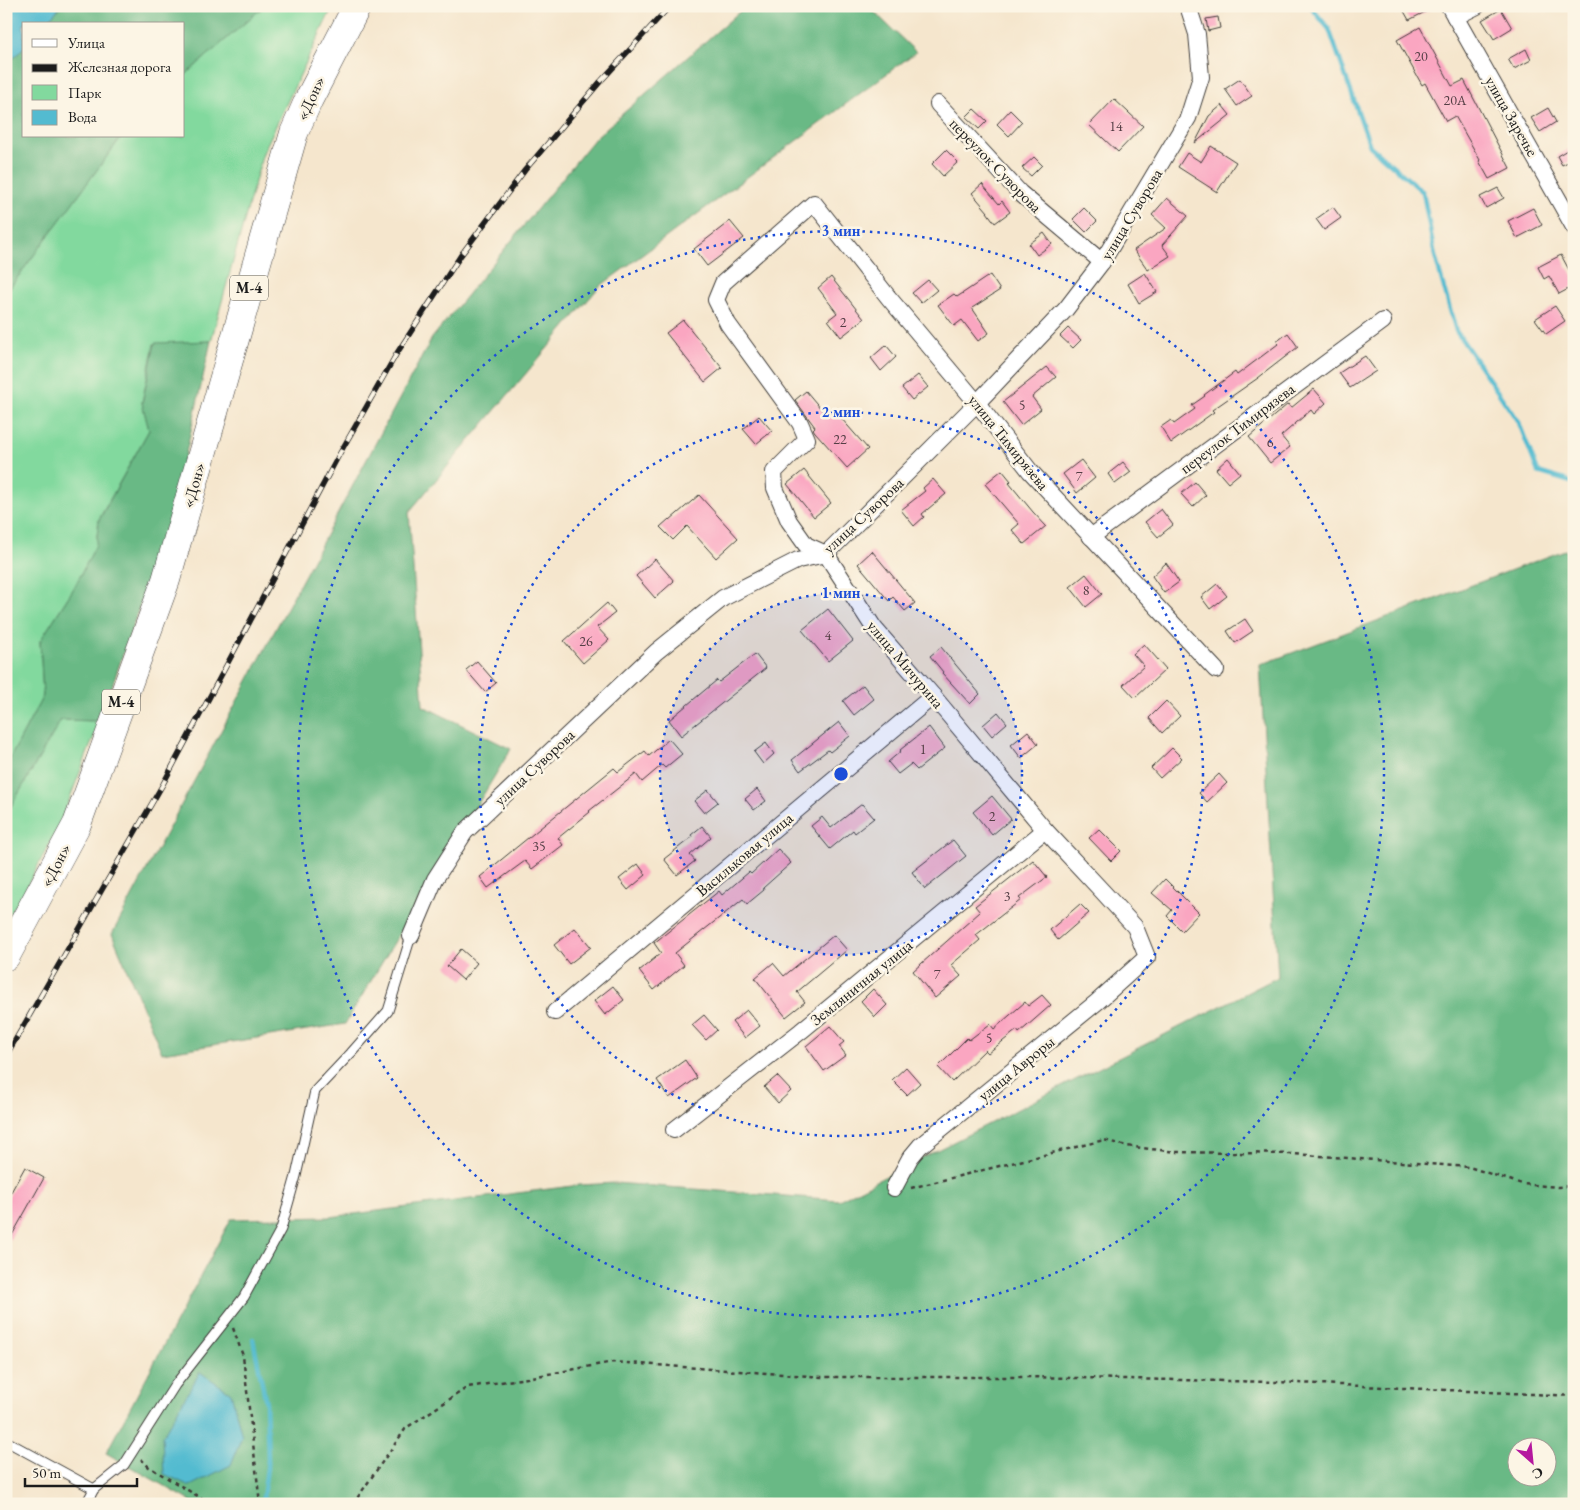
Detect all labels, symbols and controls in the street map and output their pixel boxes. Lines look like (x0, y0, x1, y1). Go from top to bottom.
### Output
legend (22, 22, 185, 138)
text: Улица (67, 33, 105, 52)
house number: 20 (1414, 47, 1428, 65)
text: Железная дорога (67, 57, 171, 76)
street label: улица Заречье (1480, 72, 1543, 160)
street label: «Дон» (291, 73, 330, 124)
text: Парк (68, 83, 101, 102)
house number: 20А (1443, 91, 1467, 109)
text: Вода (68, 107, 97, 126)
street label: переулок Суворова (945, 113, 1047, 218)
house number: 14 (1109, 117, 1123, 135)
street label: улица Суворова (1096, 164, 1167, 264)
text: 3 мин (821, 221, 861, 240)
road number: М-4 (230, 276, 268, 300)
house number: 2 (840, 313, 847, 331)
street label: переулок Тимирязева (1176, 378, 1299, 479)
street label: улица Тимирязева (964, 390, 1054, 495)
house number: 5 (1019, 396, 1025, 414)
text: 2 мин (821, 402, 861, 421)
house number: 22 (833, 430, 847, 448)
house number: 6 (1267, 433, 1274, 451)
street label: «Дон» (177, 460, 210, 510)
house number: 7 (1076, 467, 1083, 485)
street label: улица Суворова (819, 472, 909, 558)
house number: 8 (1083, 581, 1090, 599)
text: 1 мин (821, 583, 861, 602)
street label: улица Мичурина (863, 616, 949, 713)
house number: 4 (825, 626, 832, 644)
house number: 26 (579, 632, 593, 650)
road number: М-4 (102, 690, 140, 714)
street label: улица Суворова (490, 724, 580, 810)
house number: 1 (920, 740, 926, 758)
centre of rings (832, 765, 850, 783)
street label: Васильковая улица (691, 807, 798, 901)
house number: 2 (989, 807, 996, 825)
house number: 35 (532, 837, 546, 855)
street label: «Дон» (35, 840, 76, 891)
house number: 3 (1004, 887, 1011, 905)
street label: Земляничная улица (806, 934, 917, 1030)
house number: 7 (934, 965, 941, 983)
house number: 5 (986, 1029, 992, 1047)
street label: улица Авроры (974, 1031, 1059, 1106)
north arrow (1508, 1438, 1558, 1488)
scale bar (25, 1455, 138, 1487)
text: 50 m (32, 1463, 61, 1482)
text: С (1529, 1463, 1546, 1484)

